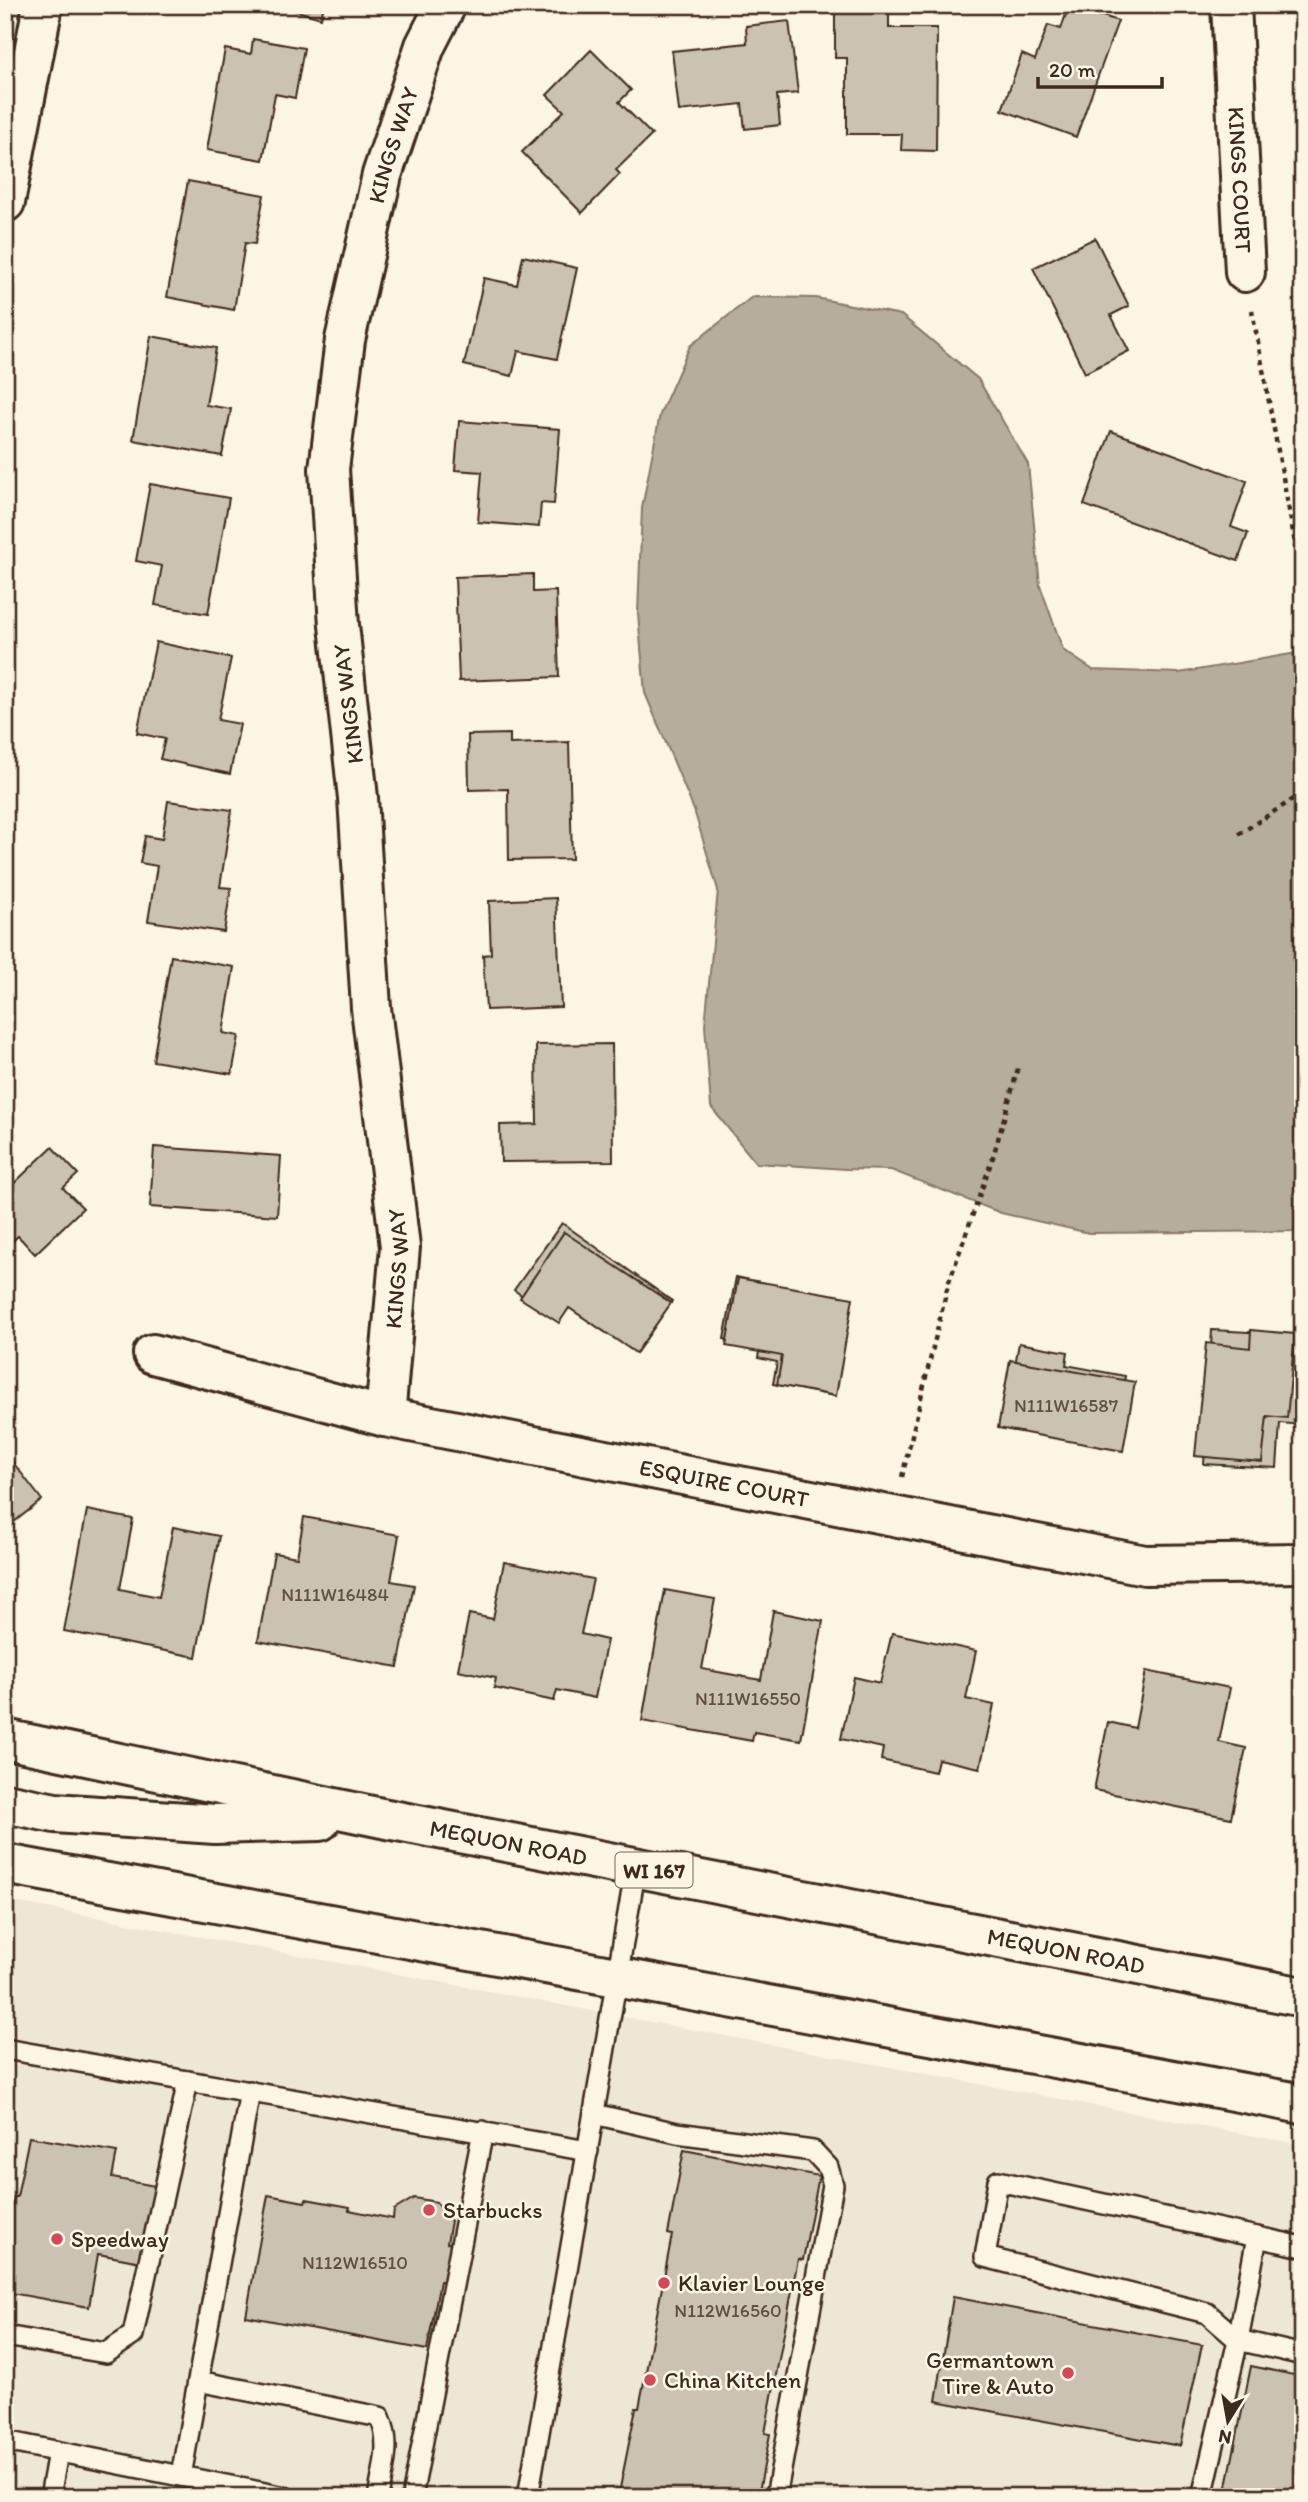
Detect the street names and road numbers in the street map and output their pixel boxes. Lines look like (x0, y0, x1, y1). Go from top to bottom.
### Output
street label: KINGS WAY (362, 83, 424, 206)
street label: KINGS COURT (1222, 106, 1258, 254)
street label: KINGS WAY (327, 643, 369, 765)
street label: KINGS WAY (379, 1207, 415, 1330)
street label: ESQUIRE COURT (637, 1453, 811, 1513)
street label: MEQUON ROAD (427, 1814, 590, 1872)
road number: WI 167 (616, 1853, 692, 1888)
street label: MEQUON ROAD (985, 1922, 1147, 1980)

